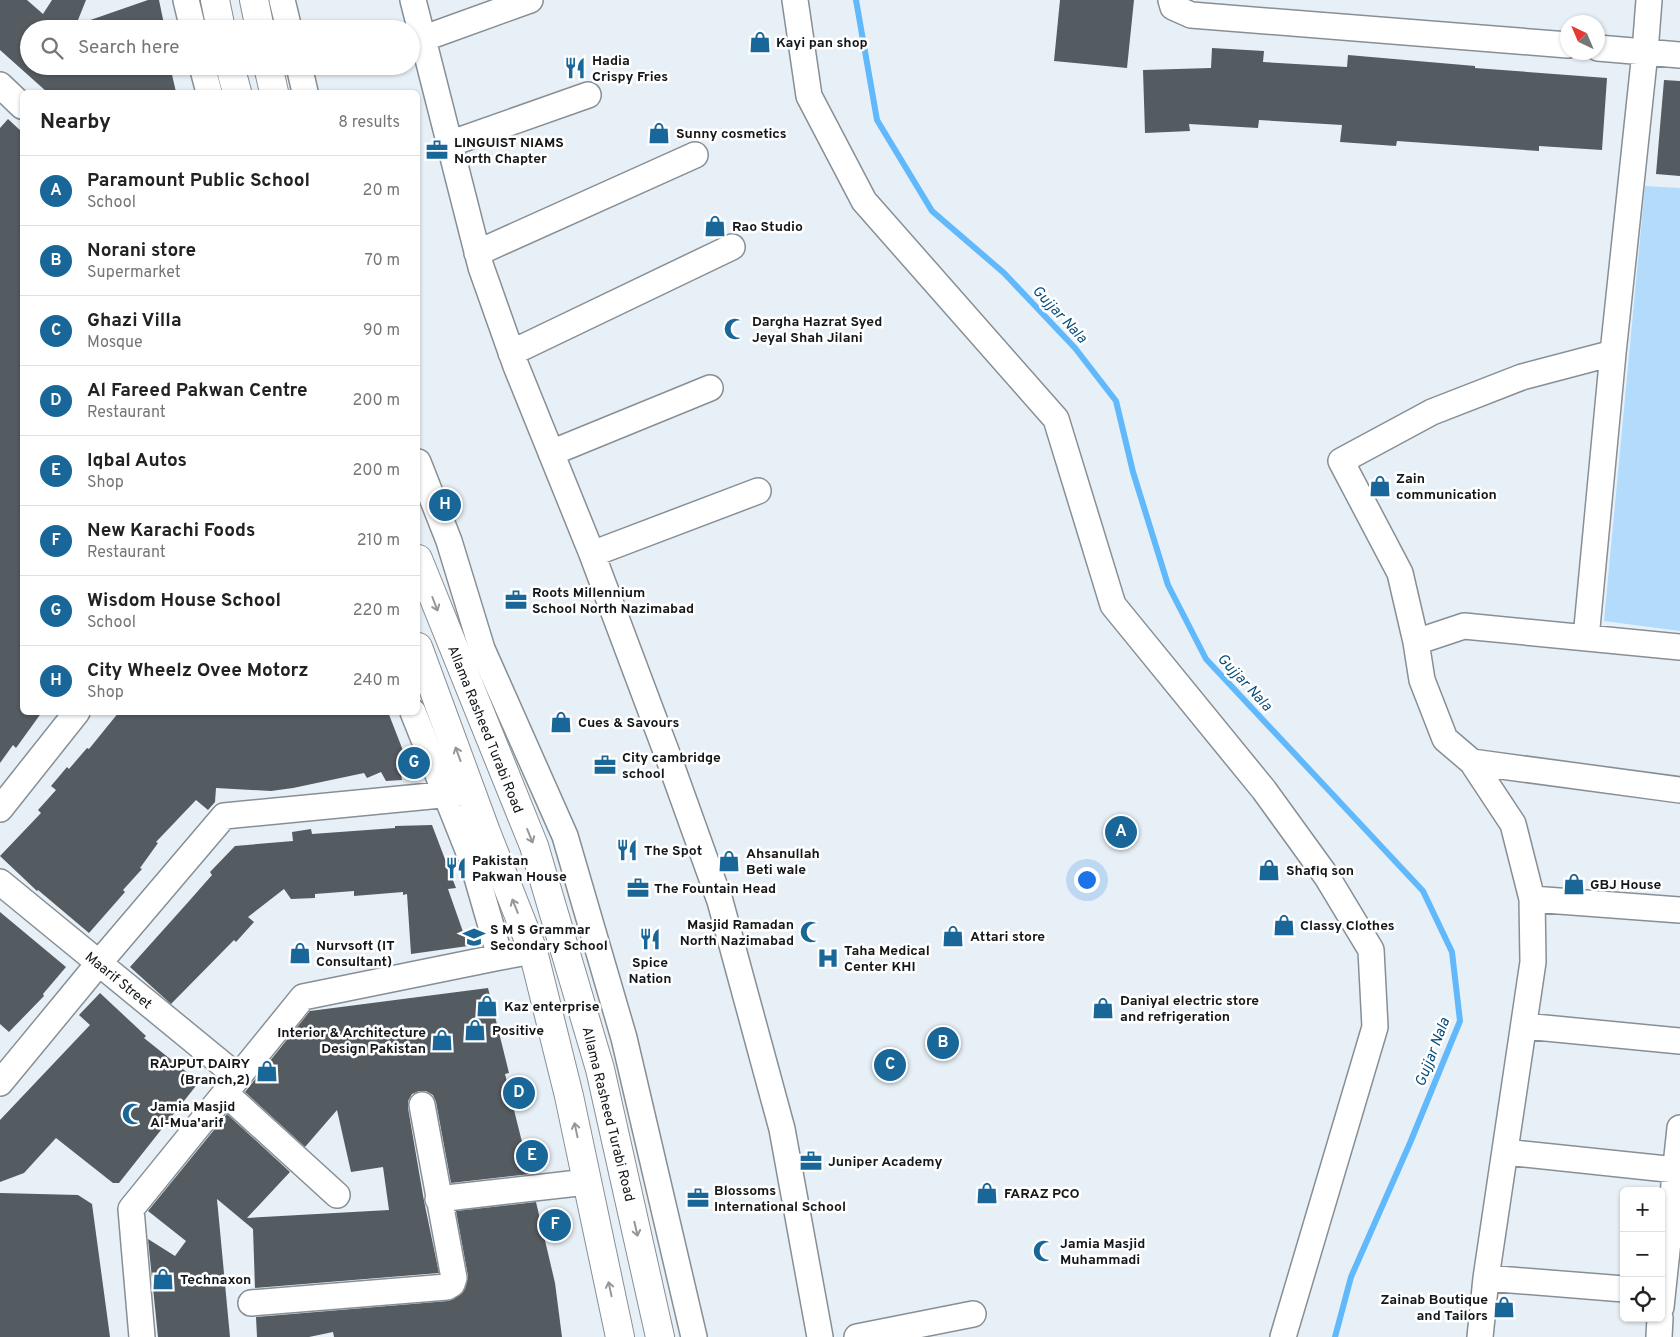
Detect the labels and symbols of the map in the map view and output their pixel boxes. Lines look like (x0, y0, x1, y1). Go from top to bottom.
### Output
north arrow (1560, 15, 1605, 60)
shop icon: Kayi pan shop (747, 29, 773, 55)
place label: Kayi pan shop (776, 35, 868, 52)
place label: Hadia Crispy Fries (592, 53, 668, 86)
restaurant icon: Hadia Crispy Fries (562, 55, 588, 81)
shop icon: Sunny cosmetics (646, 120, 672, 146)
place label: Sunny cosmetics (676, 126, 787, 143)
place label: LINGUIST NIAMS North Chapter (454, 135, 564, 168)
office icon: LINGUIST NIAMS North Chapter (424, 137, 450, 163)
shop icon: Rao Studio (702, 213, 728, 239)
place label: Rao Studio (732, 219, 803, 236)
water label: Gujjar Nala (1027, 282, 1091, 348)
place label: Dargha Hazrat Syed Jeyal Shah Jilani (752, 314, 882, 347)
mosque icon: Dargha Hazrat Syed Jeyal Shah Jilani (722, 316, 748, 342)
place label: Zain communication (1396, 471, 1497, 504)
shop icon: Zain communication (1367, 473, 1393, 499)
pin: H (429, 486, 461, 524)
place label: Roots Millennium School North Nazimabad (532, 585, 694, 618)
office icon: Roots Millennium School North Nazimabad (503, 587, 529, 613)
one-way arrow (432, 597, 441, 612)
street label: Allama Rasheed Turabi Road (443, 643, 526, 816)
water label: Gujjar Nala (1212, 650, 1276, 716)
shop icon: Cues & Savours (548, 709, 574, 735)
place label: Cues & Savours (578, 715, 679, 732)
pin: G (398, 744, 430, 782)
one-way arrow (453, 747, 462, 763)
place label: City cambridge school (622, 750, 721, 783)
office icon: City cambridge school (592, 752, 618, 778)
pin: A (1105, 813, 1137, 851)
one-way arrow (525, 828, 535, 843)
restaurant icon: The Spot (614, 837, 640, 863)
place label: The Spot (644, 843, 702, 860)
place label: Ahsanullah Beti wale (746, 846, 820, 879)
shop icon: Ahsanullah Beti wale (716, 848, 742, 874)
place label: Pakistan Pakwan House (472, 853, 567, 886)
restaurant icon: Pakistan Pakwan House (443, 855, 469, 881)
shop icon: Shafiq son (1256, 857, 1282, 883)
place label: Shafiq son (1286, 863, 1354, 880)
your location (1074, 867, 1100, 893)
shop icon: GBJ House (1561, 871, 1587, 897)
office icon: The Fountain Head (625, 875, 651, 901)
place label: GBJ House (1590, 877, 1661, 894)
place label: The Fountain Head (654, 881, 776, 898)
one-way arrow (510, 899, 520, 914)
shop icon: Classy Clothes (1271, 912, 1297, 938)
place label: Masjid Ramadan North Nazimabad (680, 917, 794, 950)
place label: Classy Clothes (1300, 918, 1395, 935)
mosque icon: Masjid Ramadan North Nazimabad (798, 919, 824, 945)
place label: S M S Grammar Secondary School (490, 922, 608, 955)
shop icon: Attari store (940, 923, 966, 949)
school or university icon: S M S Grammar Secondary School (461, 924, 487, 950)
restaurant icon: Spice Nation (637, 926, 663, 952)
place label: Attari store (970, 929, 1045, 946)
place label: Nurvsoft (IT Consultant) (316, 938, 395, 971)
shop icon: Nurvsoft (IT Consultant) (287, 940, 313, 966)
place label: Taha Medical Center KHI (844, 943, 930, 976)
hospital icon: Taha Medical Center KHI (815, 945, 841, 971)
street label: Maarif Street (81, 949, 155, 1013)
place label: Spice Nation (629, 955, 671, 988)
shop icon: Kaz enterprise (474, 993, 500, 1019)
place label: Daniyal electric store and refrigeration (1120, 993, 1259, 1026)
shop icon: Daniyal electric store and refrigeration (1090, 995, 1116, 1021)
place label: Kaz enterprise (504, 999, 600, 1016)
water label: Gujjar Nala (1412, 1015, 1455, 1090)
shop icon: Positive (462, 1017, 488, 1043)
place label: Positive (492, 1023, 544, 1040)
pin: B (927, 1024, 959, 1062)
place label: Interior & Architecture Design Pakistan (277, 1025, 426, 1058)
street label: Allama Rasheed Turabi Road (578, 1025, 638, 1204)
shop icon: Interior & Architecture Design Pakistan (429, 1027, 455, 1053)
pin: C (874, 1046, 906, 1084)
place label: RAJPUT DAIRY (Branch,2) (150, 1056, 250, 1089)
shop icon: RAJPUT DAIRY (Branch,2) (254, 1058, 280, 1084)
pin: D (503, 1074, 535, 1112)
place label: Jamia Masjid Al-Mua'arif (150, 1099, 235, 1132)
mosque icon: Jamia Masjid Al-Mua'arif (120, 1101, 146, 1127)
one-way arrow (571, 1123, 580, 1139)
pin: E (516, 1137, 548, 1175)
office icon: Juniper Academy (798, 1148, 824, 1174)
place label: Juniper Academy (828, 1154, 942, 1171)
shop icon: FARAZ PCO (974, 1180, 1000, 1206)
place label: Blossoms International School (714, 1183, 846, 1216)
office icon: Blossoms International School (685, 1185, 711, 1211)
place label: FARAZ PCO (1004, 1186, 1080, 1203)
pin: F (539, 1206, 571, 1244)
one-way arrow (632, 1220, 641, 1236)
place label: Jamia Masjid Muhammadi (1060, 1236, 1145, 1269)
mosque icon: Jamia Masjid Muhammadi (1031, 1238, 1057, 1264)
shop icon: Technaxon (150, 1266, 176, 1292)
place label: Technaxon (180, 1272, 251, 1289)
one-way arrow (605, 1282, 614, 1298)
place label: Zainab Boutique and Tailors (1380, 1292, 1488, 1325)
shop icon: Zainab Boutique and Tailors (1491, 1294, 1517, 1320)

